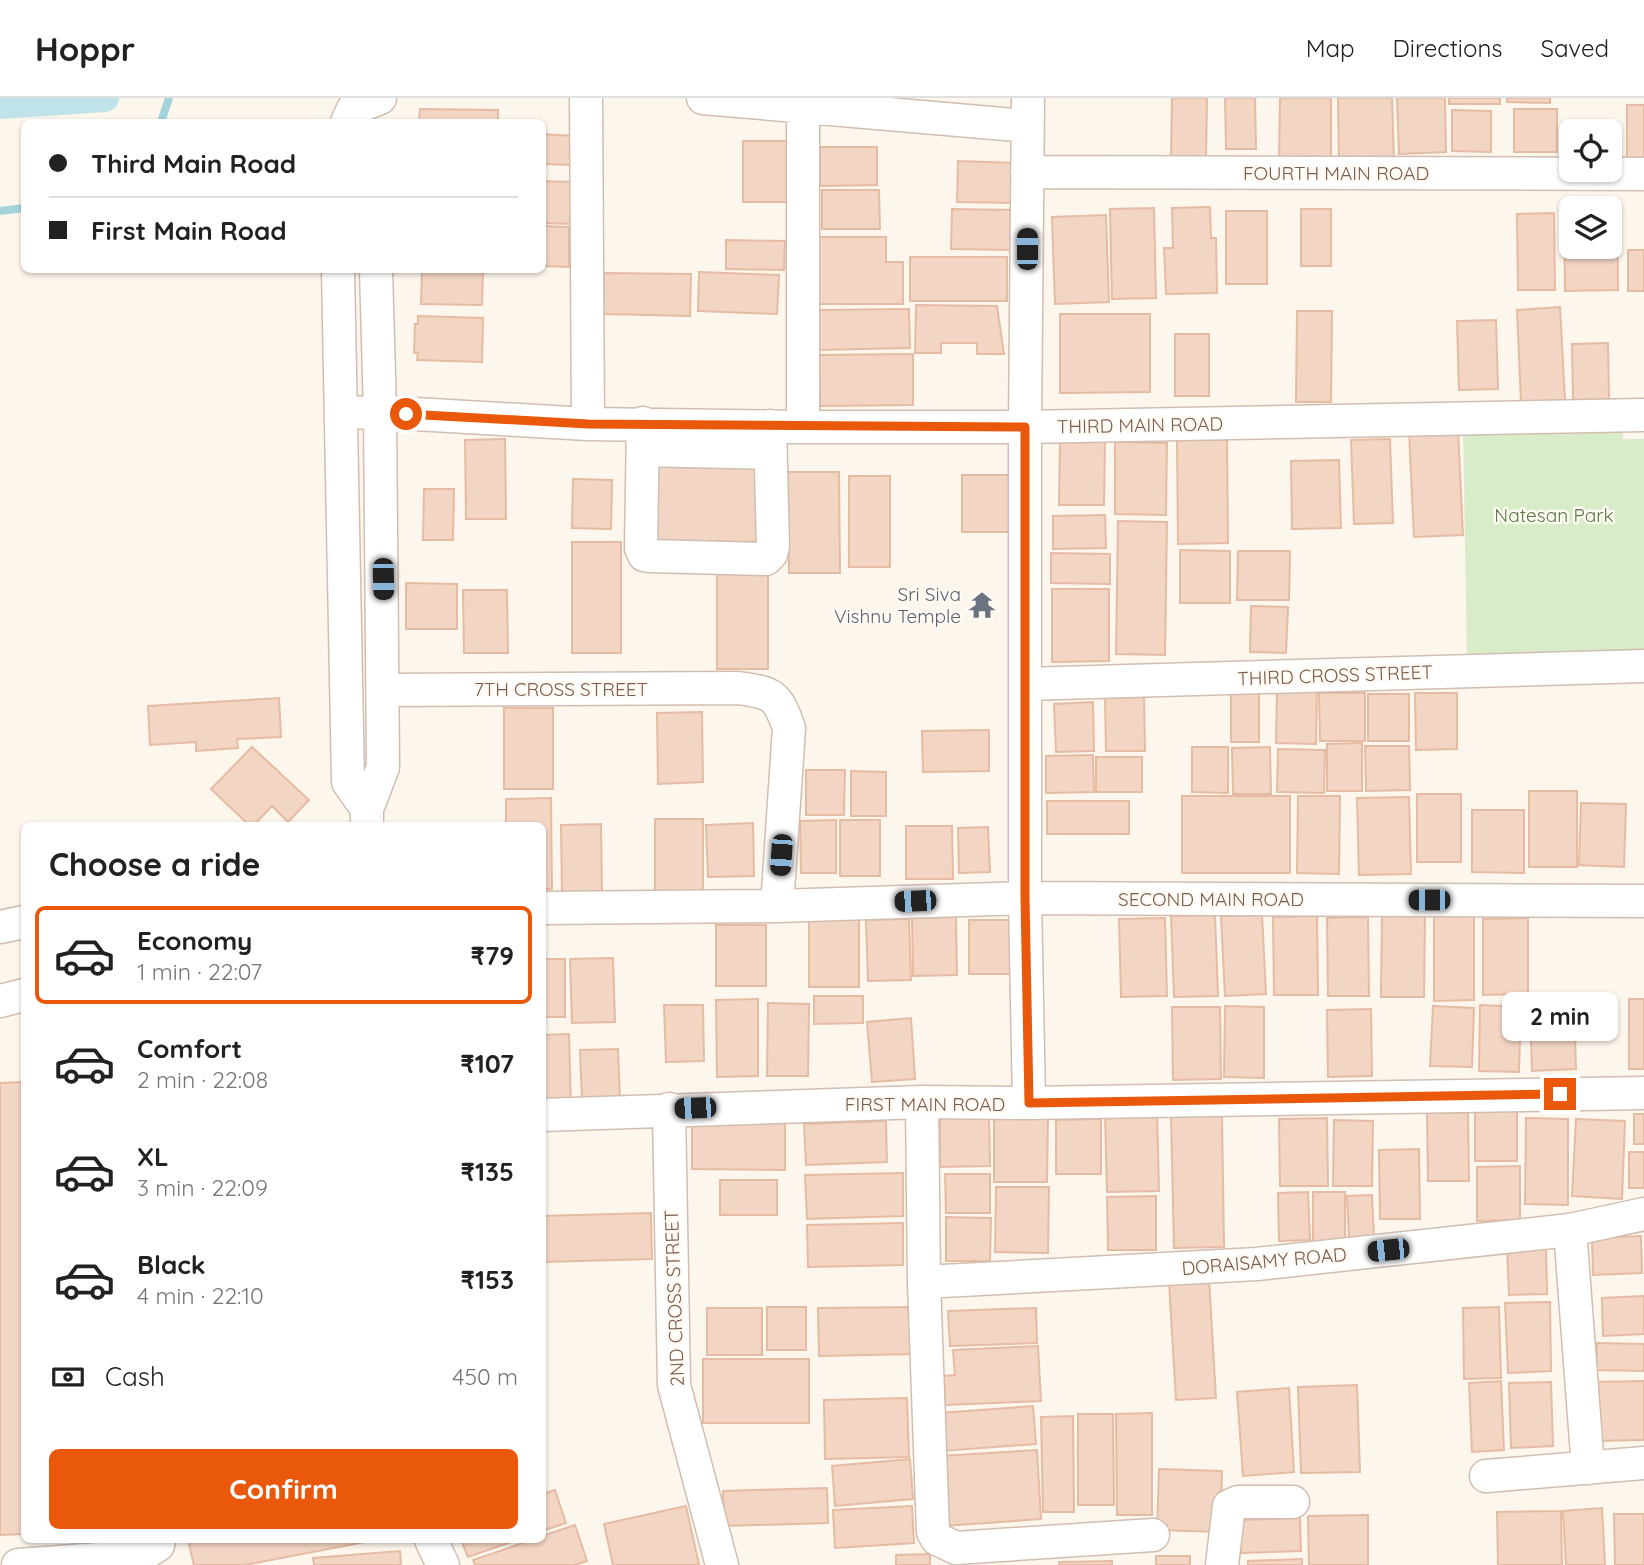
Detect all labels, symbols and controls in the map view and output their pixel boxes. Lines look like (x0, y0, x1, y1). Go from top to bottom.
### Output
text: Hoppr (35, 28, 135, 69)
text: Map (1306, 33, 1355, 63)
text: Directions (1393, 33, 1503, 63)
text: Saved (1541, 33, 1609, 63)
map controls (1559, 119, 1622, 259)
button: locate (1559, 119, 1622, 182)
text: Third Main Road (91, 147, 296, 180)
street label: FOURTH MAIN ROAD (1243, 161, 1429, 185)
button: layers (1559, 196, 1622, 259)
text: First Main Road (91, 214, 287, 247)
car (1017, 228, 1038, 270)
route start (390, 398, 422, 430)
street label: THIRD MAIN ROAD (1057, 412, 1223, 438)
park label: Natesan Park (1494, 503, 1614, 527)
car (373, 558, 394, 600)
place label: Sri Siva Vishnu Temple (834, 582, 961, 628)
temple icon: Sri Siva Vishnu Temple (967, 590, 997, 620)
street label: THIRD CROSS STREET (1237, 660, 1433, 690)
street label: 7TH CROSS STREET (474, 677, 648, 701)
car (770, 833, 793, 877)
text: Choose a ride (49, 844, 261, 884)
street label: SECOND MAIN ROAD (1118, 887, 1304, 911)
car (894, 890, 937, 912)
car (1409, 890, 1451, 911)
icon: car (53, 924, 116, 987)
text: Economy (137, 924, 252, 957)
text: ₹79 (471, 939, 514, 972)
text: 1 min · 22:07 (137, 957, 262, 986)
callout: 2 min (1502, 992, 1618, 1042)
text: 2 min (1530, 1002, 1590, 1031)
icon: car (53, 1032, 116, 1095)
text: Comfort (137, 1032, 242, 1065)
text: ₹107 (460, 1047, 514, 1080)
text: 2 min · 22:08 (137, 1065, 268, 1094)
route end (1544, 1078, 1576, 1110)
street label: FIRST MAIN ROAD (845, 1092, 1005, 1116)
car (674, 1097, 717, 1119)
icon: car (53, 1140, 116, 1203)
text: XL (137, 1140, 169, 1173)
text: ₹135 (461, 1155, 514, 1188)
text: 3 min · 22:09 (137, 1173, 268, 1202)
street label: 2ND CROSS STREET (659, 1209, 689, 1387)
car (1367, 1237, 1410, 1263)
street label: DORAISAMY ROAD (1181, 1242, 1347, 1280)
icon: car (53, 1248, 116, 1311)
text: Black (137, 1248, 206, 1281)
text: ₹153 (461, 1263, 514, 1296)
text: 4 min · 22:10 (137, 1281, 264, 1310)
icon: cash (49, 1358, 87, 1396)
text: Cash (105, 1360, 165, 1393)
text: 450 m (452, 1362, 518, 1391)
button: Confirm (49, 1449, 518, 1529)

